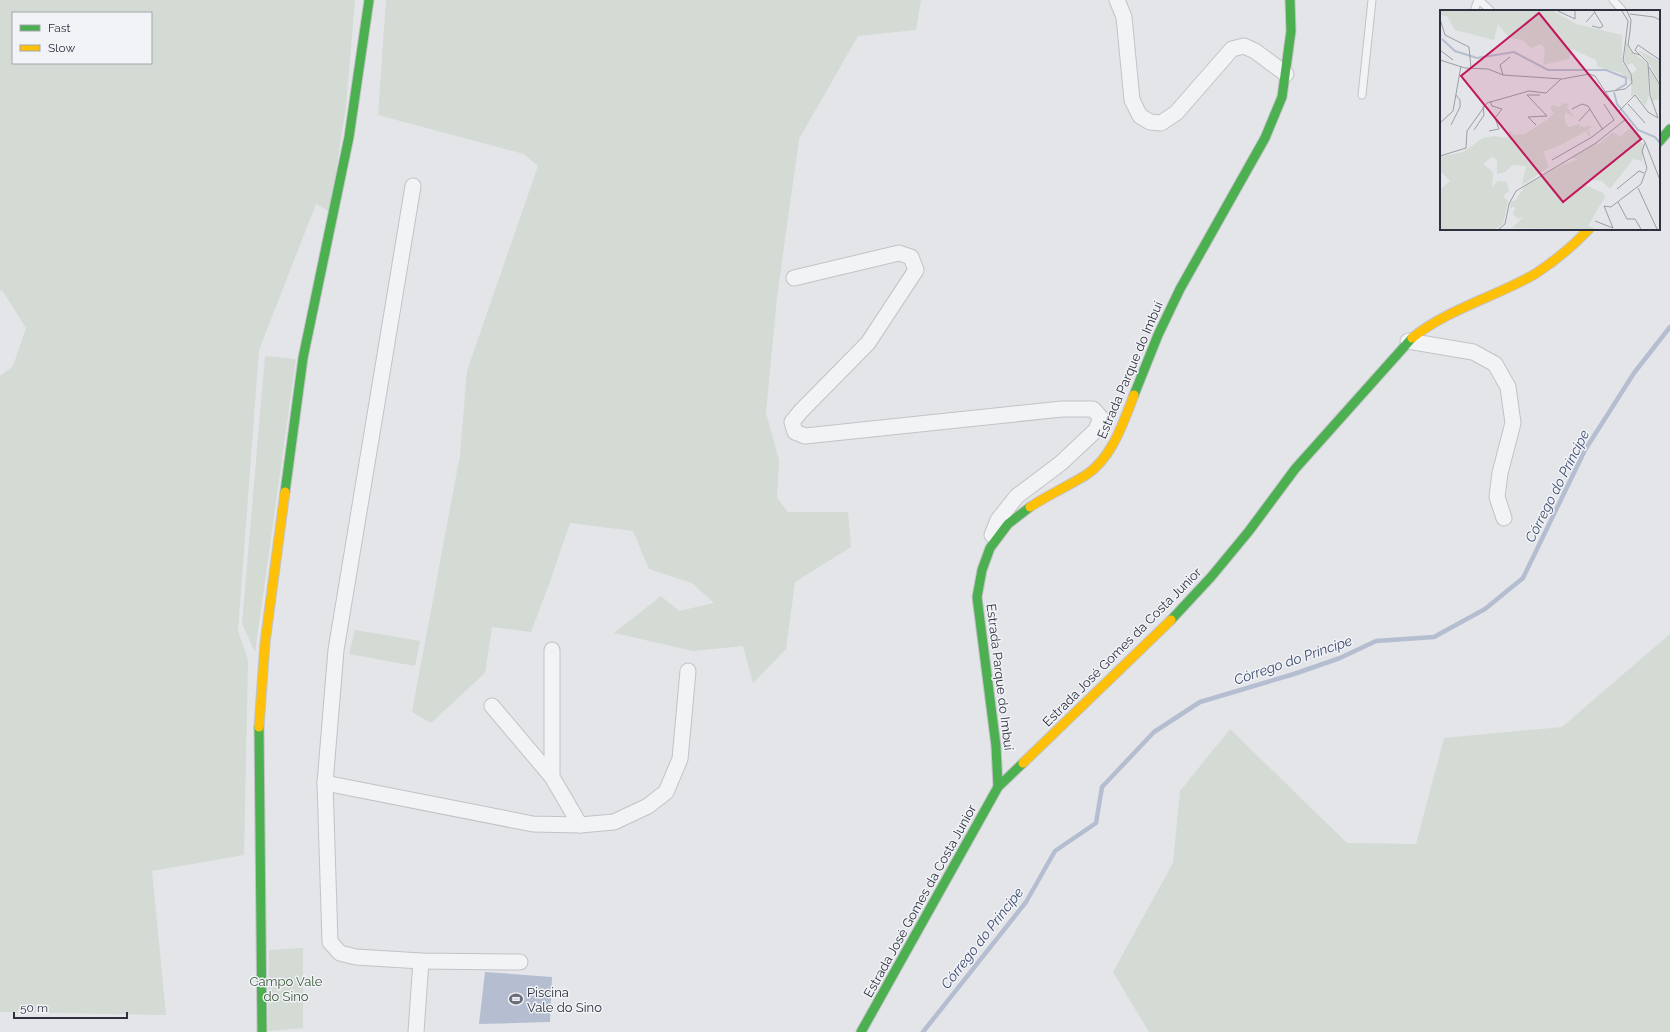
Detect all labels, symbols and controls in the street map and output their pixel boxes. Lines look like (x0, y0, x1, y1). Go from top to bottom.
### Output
inset map (1440, 10, 1660, 230)
legend (12, 12, 152, 64)
text: Fast (48, 21, 71, 35)
text: Slow (48, 41, 75, 55)
street label: Estrada Parque do Imbuí (1094, 299, 1166, 441)
water label: Córrego do Príncipe (1522, 427, 1592, 545)
street label: Estrada José Gomes da Costa Junior (1040, 564, 1205, 729)
street label: Estrada Parque do Imbuí (984, 603, 1016, 751)
water label: Córrego do Príncipe (1232, 632, 1355, 688)
street label: Estrada José Gomes da Costa Junior (861, 802, 980, 1000)
water label: Córrego do Príncipe (938, 884, 1027, 992)
park label: Campo Vale do Sino (250, 974, 323, 1004)
place label: Piscina Vale do Sino (527, 985, 602, 1015)
sports icon: Piscina Vale do Sino (508, 991, 524, 1007)
scale bar (14, 994, 127, 1020)
text: 50 m (20, 1001, 48, 1015)

